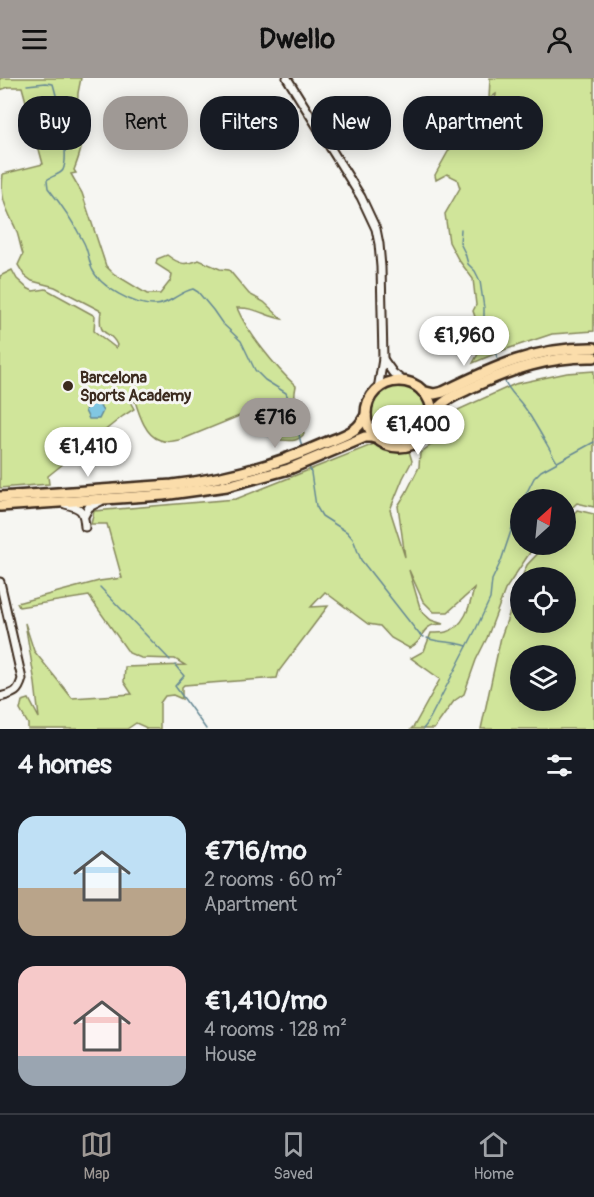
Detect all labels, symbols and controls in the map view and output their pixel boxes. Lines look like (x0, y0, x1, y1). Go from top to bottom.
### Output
icon: menu (18, 23, 51, 56)
text: Dwello (259, 23, 335, 56)
icon: person (543, 23, 576, 56)
chip: Buy (18, 96, 91, 150)
chip: Rent (103, 96, 188, 150)
chip: Filters (200, 96, 299, 150)
chip: New (311, 96, 391, 150)
chip: Apartment (403, 96, 543, 150)
pin: €1,960 (415, 316, 513, 367)
text: €1,960 (433, 323, 495, 348)
place label: Barcelona Sports Academy (80, 368, 191, 406)
marker: Barcelona Sports Academy (61, 379, 75, 393)
pin: €716 (239, 398, 311, 449)
text: €716 (253, 405, 297, 430)
pin: €1,400 (369, 405, 467, 456)
text: €1,400 (385, 412, 451, 437)
pin: €1,410 (39, 427, 137, 478)
text: €1,410 (58, 434, 118, 459)
north arrow (510, 489, 576, 555)
map controls (510, 489, 576, 711)
button: locate (510, 567, 576, 633)
button: layers (510, 645, 576, 711)
text: 4 homes (18, 749, 112, 781)
icon: filters (543, 749, 576, 782)
text: €716/mo (204, 835, 307, 867)
icon: home (66, 840, 138, 912)
text: 2 rooms · 60 m² (204, 867, 343, 892)
text: Apartment (204, 892, 297, 917)
text: €1,410/mo (204, 985, 327, 1017)
icon: home (66, 990, 138, 1062)
text: 4 rooms · 128 m² (204, 1017, 347, 1042)
text: House (204, 1042, 256, 1067)
tab: Map (80, 1128, 113, 1184)
tab: Saved (273, 1128, 313, 1184)
tab: Home (473, 1128, 514, 1184)

